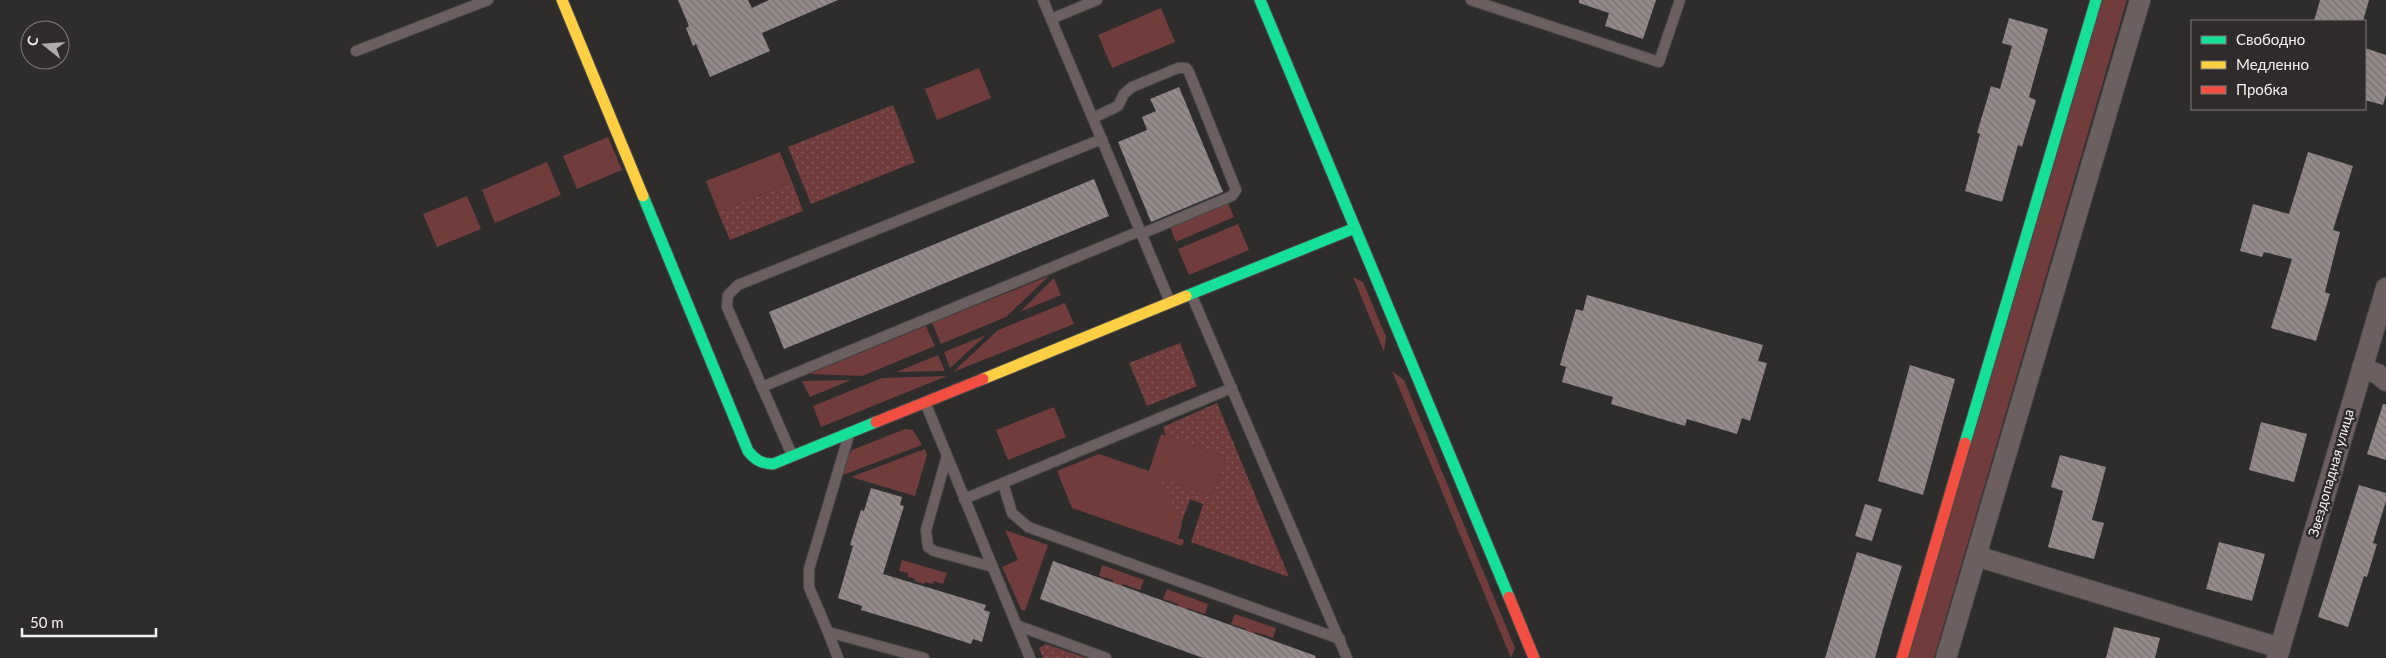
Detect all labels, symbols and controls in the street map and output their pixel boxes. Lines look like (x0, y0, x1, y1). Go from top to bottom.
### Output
north arrow (20, 20, 70, 70)
legend (2191, 20, 2366, 110)
text: Свободно (2236, 30, 2305, 48)
text: С (23, 33, 42, 48)
text: Медленно (2236, 55, 2309, 73)
text: Пробка (2236, 80, 2288, 98)
street label: Звездопадная улица (2304, 407, 2357, 539)
scale bar (22, 606, 156, 638)
text: 50 m (30, 613, 64, 631)

